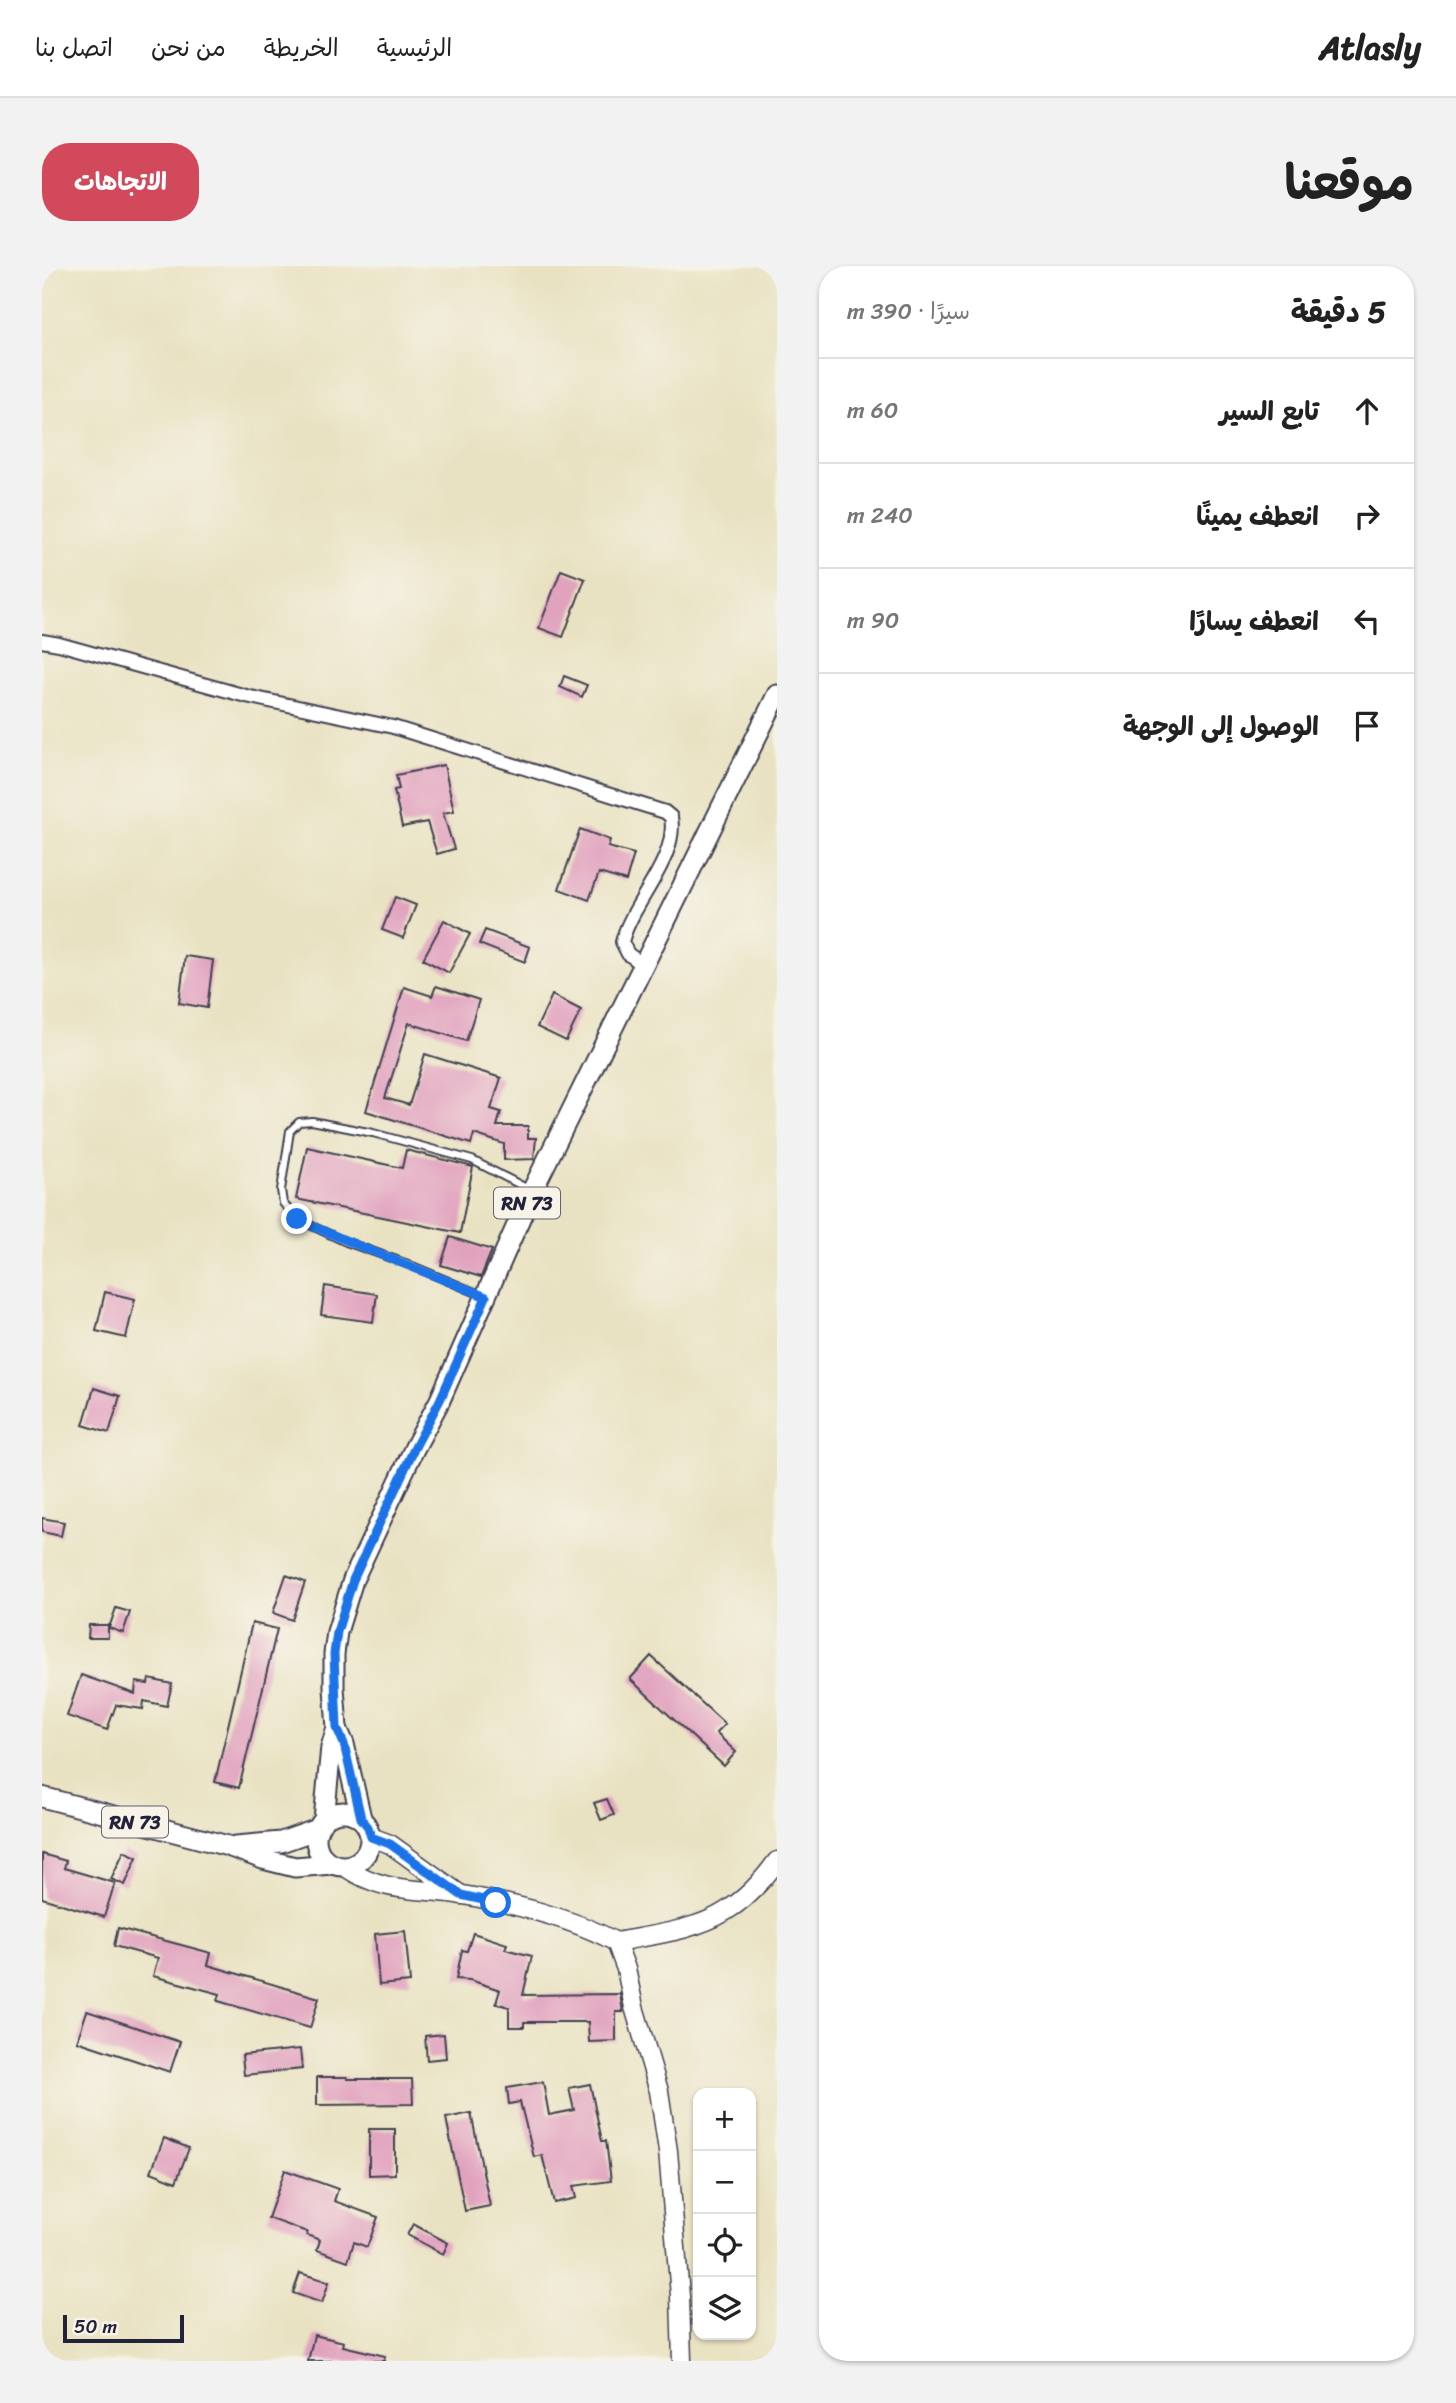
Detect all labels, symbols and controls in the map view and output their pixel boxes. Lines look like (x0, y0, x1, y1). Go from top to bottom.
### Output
text: Atlasly (1319, 19, 1421, 77)
text: اتصل بنا (35, 27, 113, 69)
text: من نحن (151, 27, 226, 69)
text: الخريطة (264, 27, 339, 69)
text: الرئيسية (377, 27, 452, 69)
text: موقعنا (1284, 139, 1414, 226)
button: الاتجاهات (42, 143, 199, 221)
text: 5 دقيقة (1291, 285, 1386, 339)
text: سيرًا · 390 m (847, 291, 970, 332)
text: تابع السير (1220, 388, 1319, 434)
text: 60 m (847, 390, 898, 431)
icon: ahead (1348, 392, 1386, 430)
text: انعطف يمينًا (1196, 493, 1319, 539)
text: 240 m (847, 495, 913, 536)
icon: right (1348, 497, 1386, 535)
text: انعطف يسارًا (1189, 598, 1319, 644)
text: 90 m (847, 600, 899, 641)
icon: left (1348, 602, 1386, 640)
text: الوصول إلى الوجهة (1123, 703, 1319, 749)
icon: arrive (1348, 707, 1386, 745)
road number: RN 73 (494, 1188, 560, 1219)
route end (281, 1203, 312, 1234)
road number: RN 73 (102, 1806, 168, 1838)
route start (480, 1887, 511, 1918)
map controls (693, 2088, 756, 2340)
button: + (693, 2088, 756, 2151)
button: − (693, 2151, 756, 2214)
button: locate (693, 2214, 756, 2277)
button: layers (693, 2277, 756, 2340)
text: 50 m (74, 2310, 117, 2343)
scale bar (63, 2312, 184, 2344)

